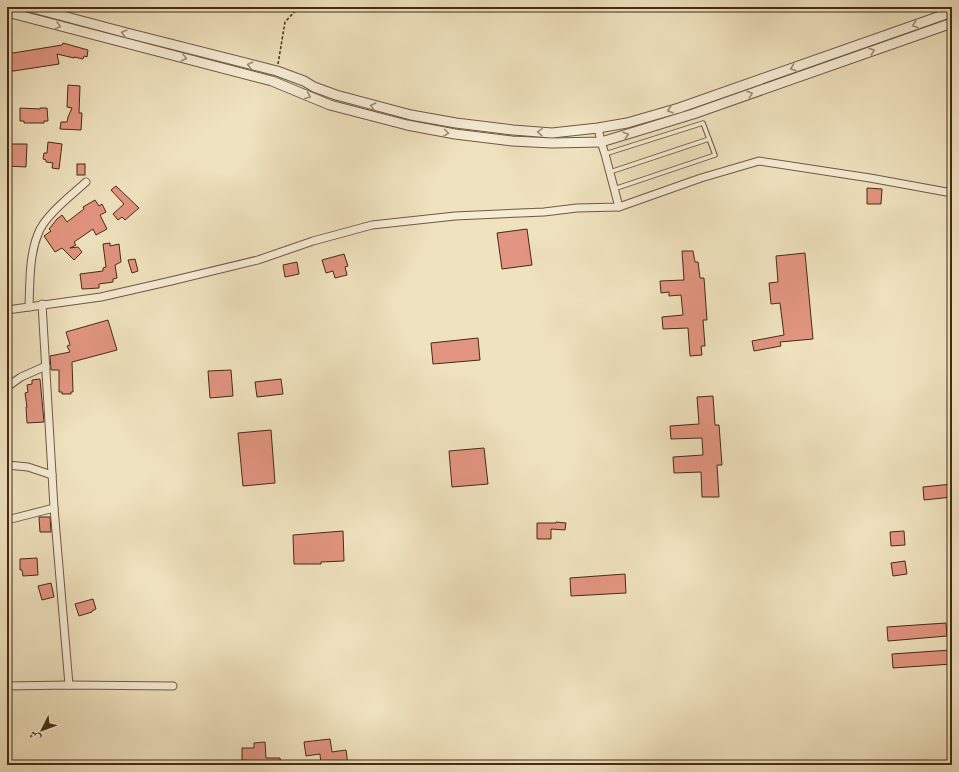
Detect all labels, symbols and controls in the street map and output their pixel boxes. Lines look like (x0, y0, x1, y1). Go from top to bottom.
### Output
one-way arrow (912, 20, 919, 29)
one-way arrow (54, 21, 61, 30)
one-way arrow (121, 29, 128, 38)
one-way arrow (869, 47, 876, 56)
one-way arrow (181, 54, 187, 62)
one-way arrow (247, 61, 253, 69)
one-way arrow (789, 63, 796, 72)
one-way arrow (746, 90, 753, 99)
one-way arrow (304, 91, 312, 99)
one-way arrow (370, 102, 376, 110)
one-way arrow (666, 105, 673, 114)
one-way arrow (537, 127, 543, 136)
one-way arrow (442, 128, 449, 136)
one-way arrow (623, 131, 630, 140)
north arrow (22, 710, 62, 750)
text: ش (26, 728, 43, 745)

